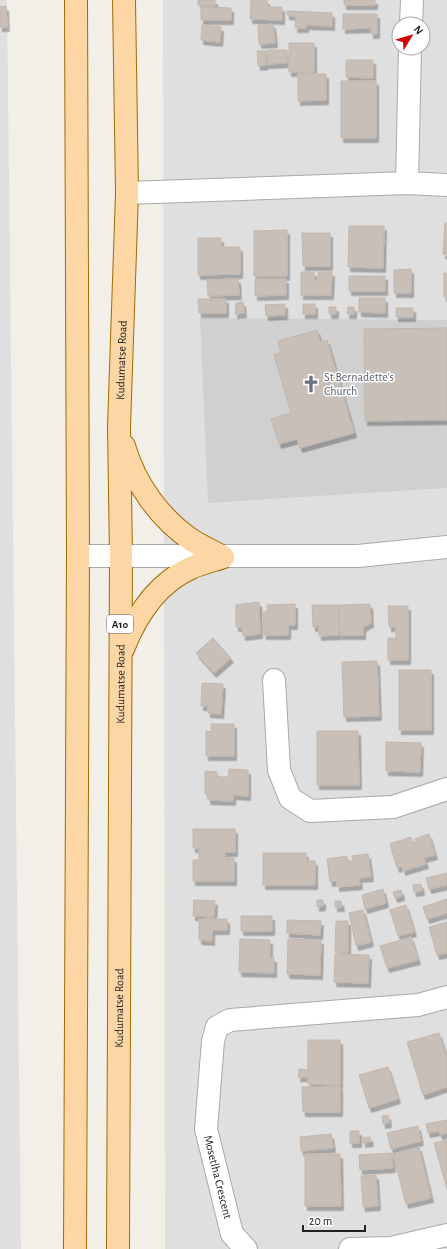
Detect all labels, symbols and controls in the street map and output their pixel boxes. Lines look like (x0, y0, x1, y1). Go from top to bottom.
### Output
north arrow (391, 16, 431, 56)
text: N (412, 24, 425, 37)
street label: Kudumatse Road (114, 320, 129, 400)
place label: St Bernadette's Church (324, 371, 394, 397)
church icon: St Bernadette's Church (301, 374, 321, 394)
road number: A10 (107, 615, 133, 633)
street label: Kudumatse Road (114, 644, 127, 724)
street label: Kudumatse Road (113, 968, 125, 1048)
street label: Mosetlha Crescent (202, 1134, 234, 1220)
scale bar (303, 1207, 365, 1233)
text: 20 m (309, 1215, 332, 1227)

